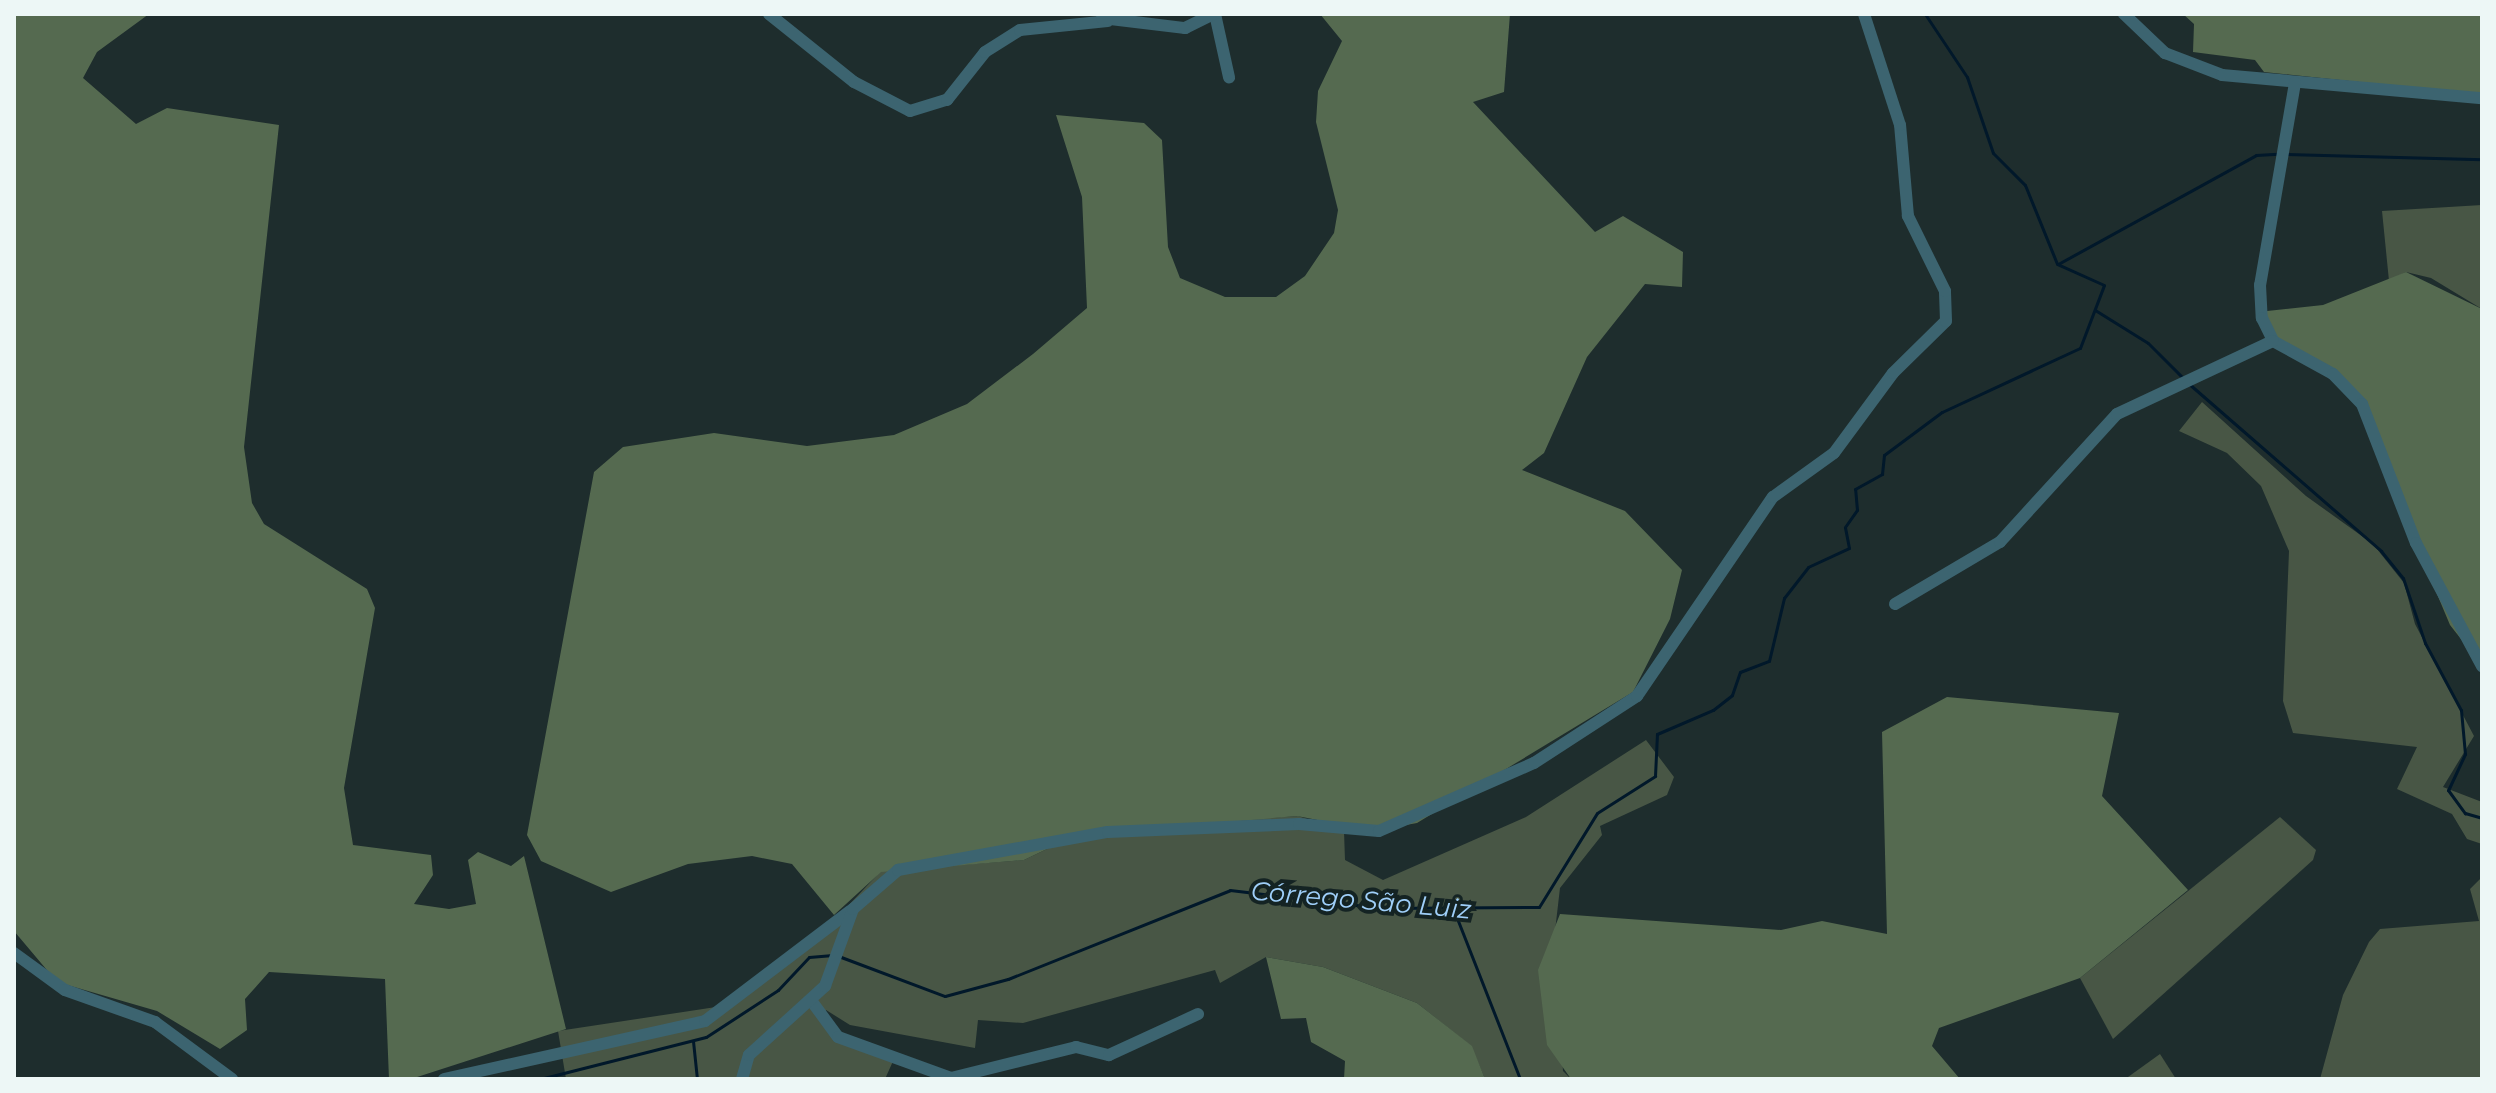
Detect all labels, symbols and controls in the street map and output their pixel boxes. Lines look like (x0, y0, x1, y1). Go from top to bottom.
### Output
water label: Córrego São Luiz (1250, 876, 1472, 926)

